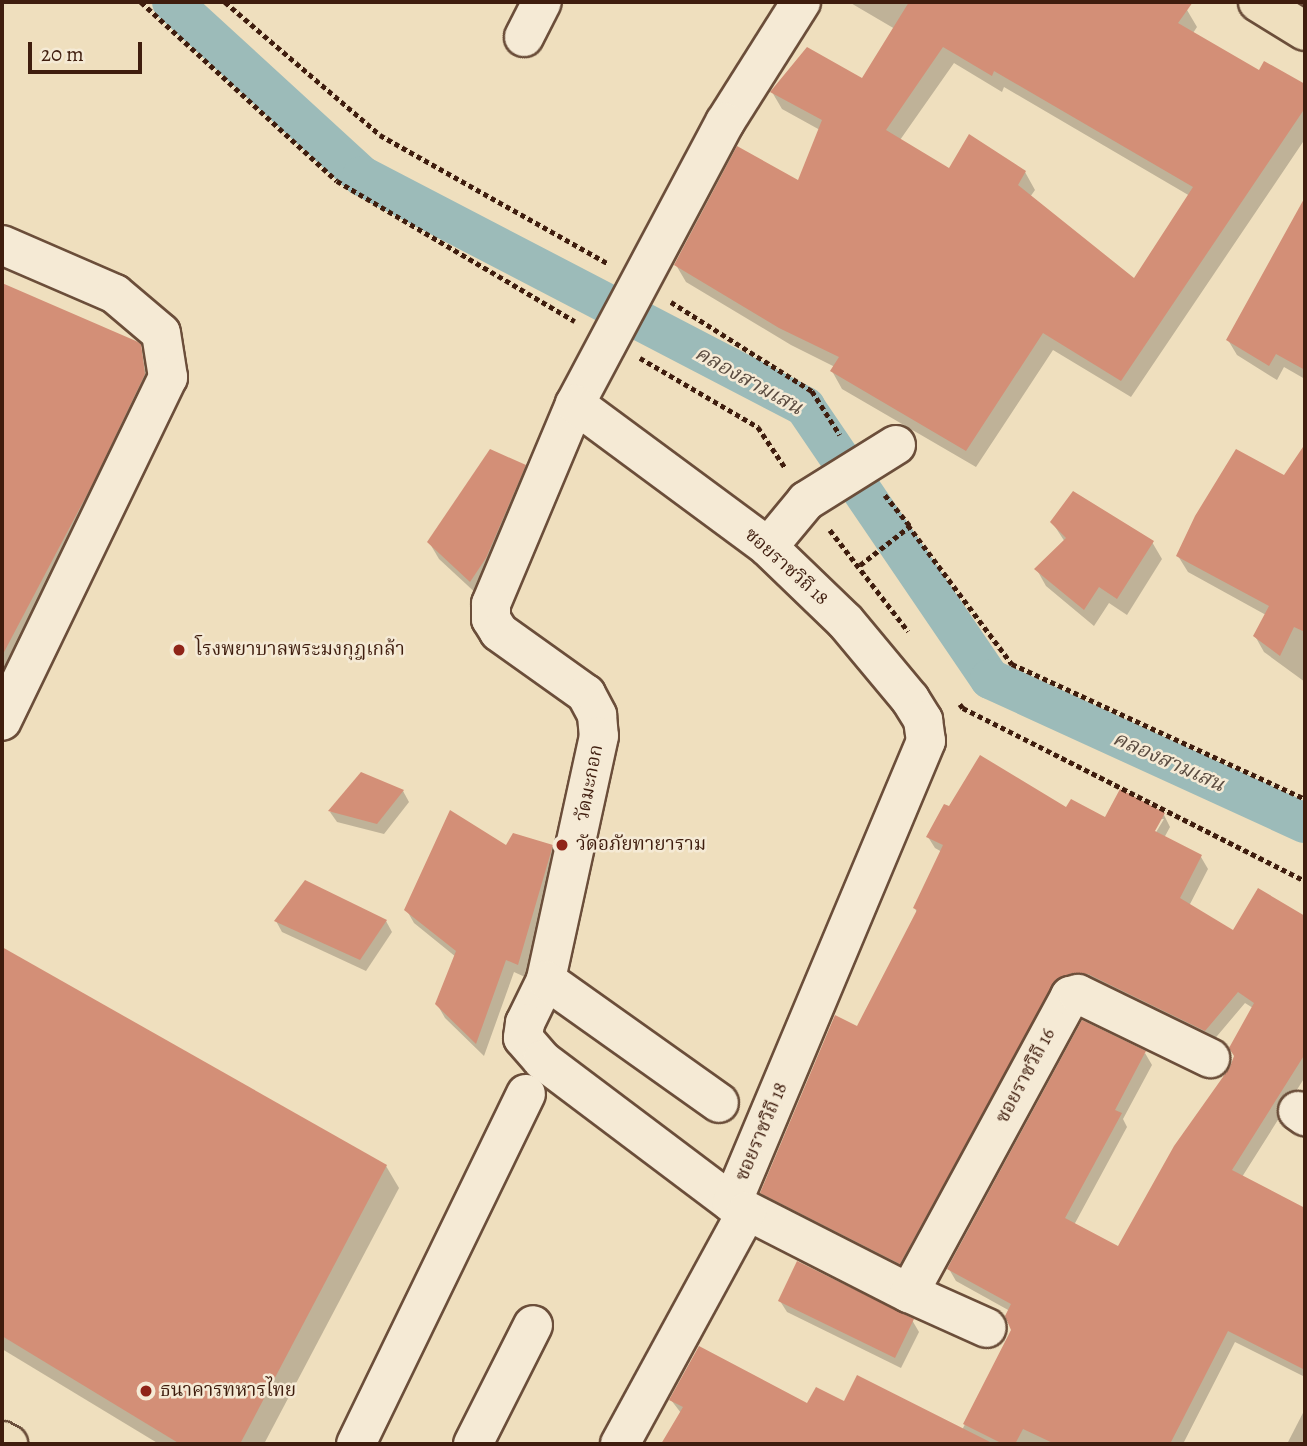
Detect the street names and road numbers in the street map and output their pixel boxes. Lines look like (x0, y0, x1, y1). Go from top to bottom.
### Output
street label: ซอยราชวิถี 18 (739, 524, 833, 610)
street label: วัดมะกอก (571, 743, 609, 823)
street label: ซอยราชวิถี 16 (991, 1025, 1061, 1127)
street label: ซอยราชวิถี 18 (731, 1079, 793, 1185)

